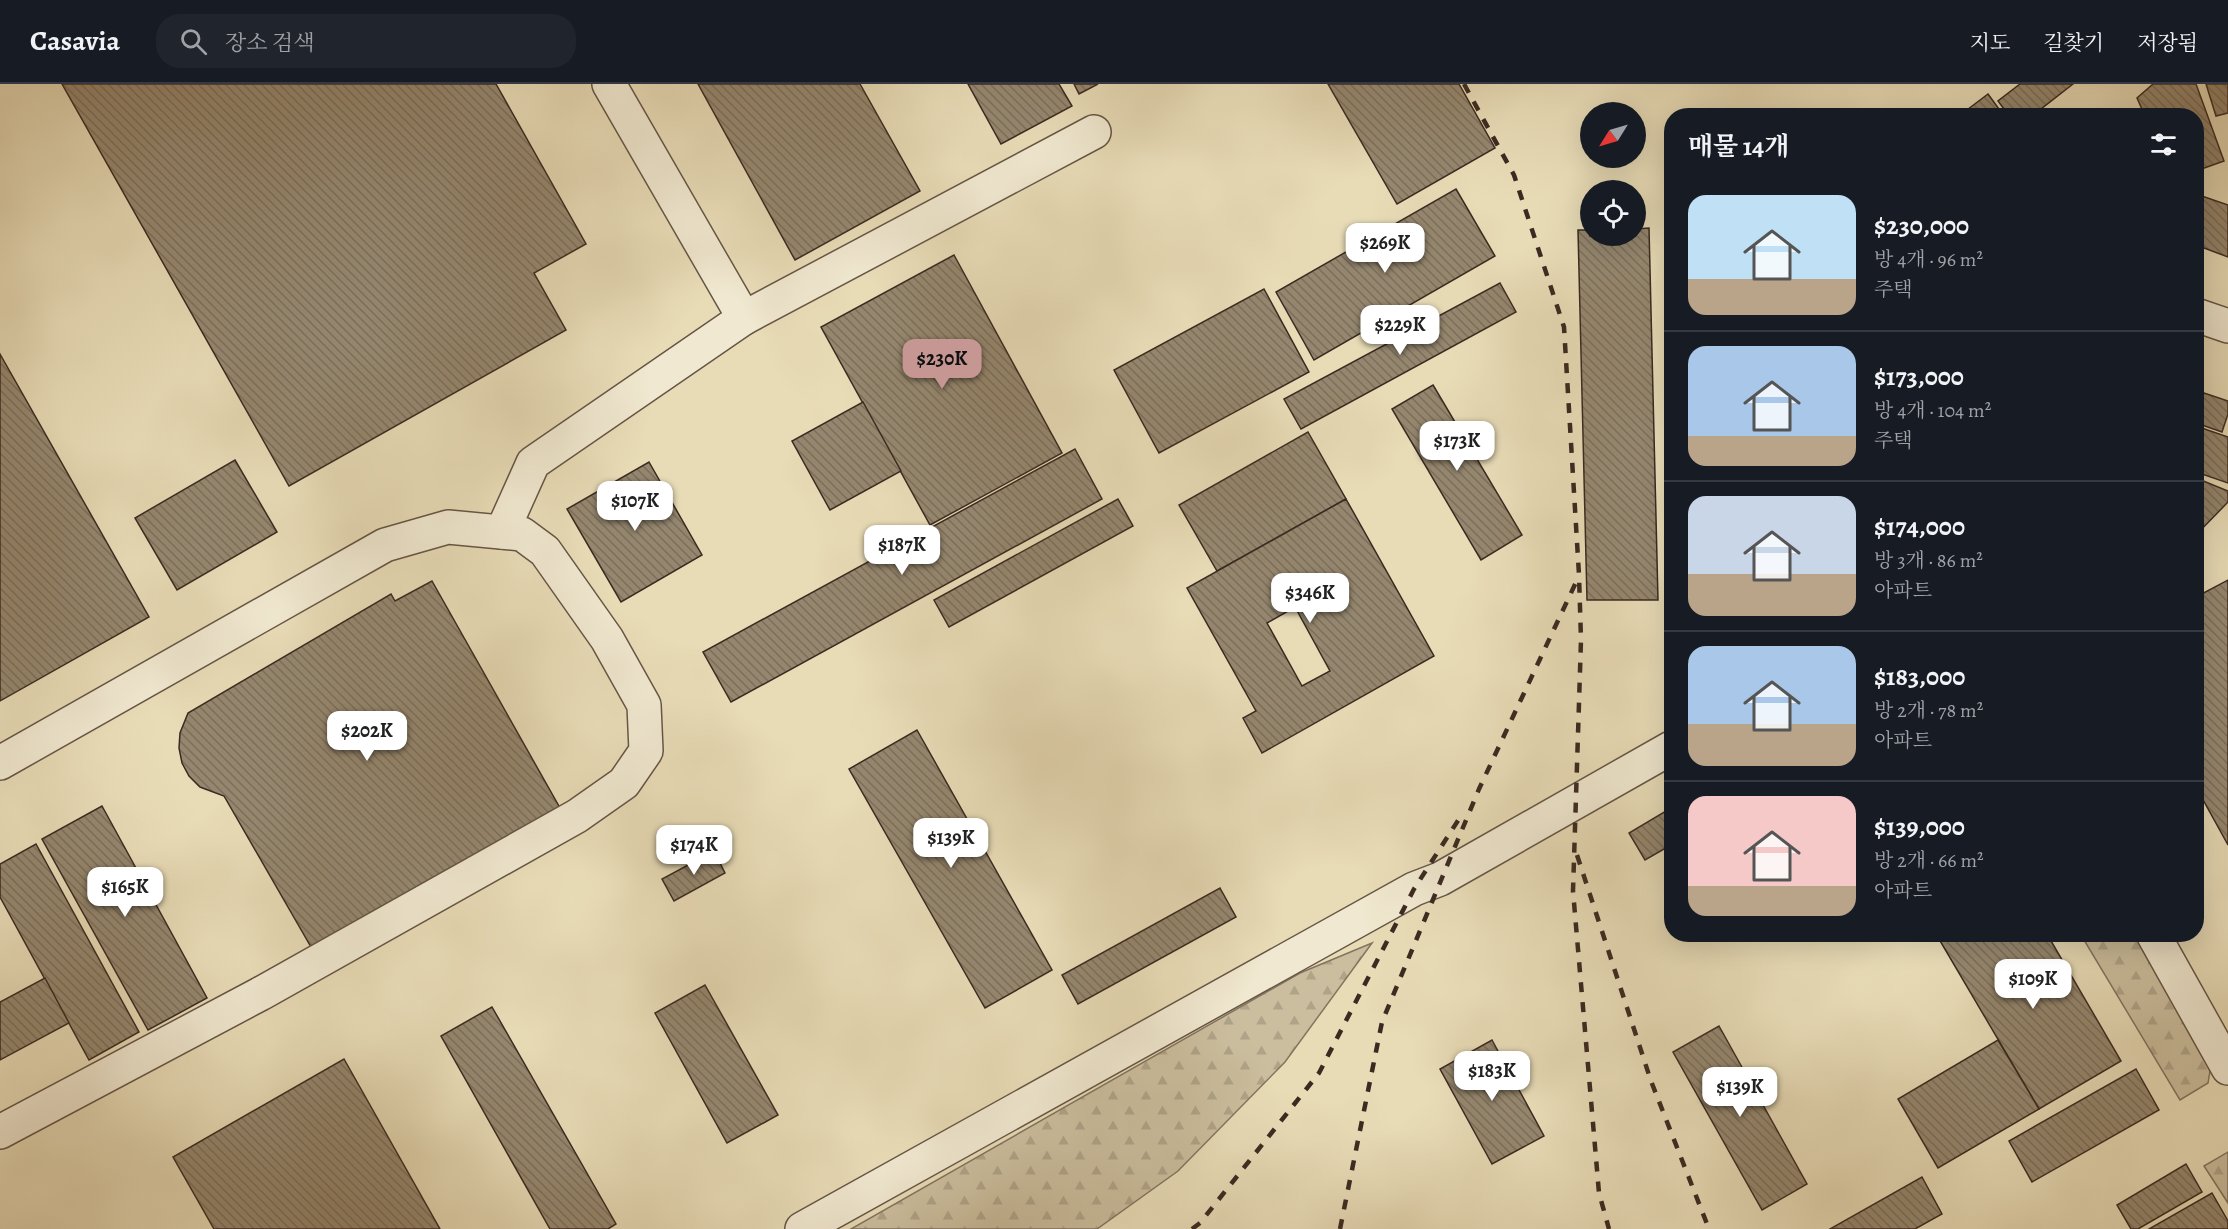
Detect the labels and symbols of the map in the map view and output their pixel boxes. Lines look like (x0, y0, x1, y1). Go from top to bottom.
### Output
north arrow (1580, 102, 1646, 168)
pin: $269K (1343, 223, 1427, 274)
pin: $229K (1358, 305, 1442, 356)
pin: $230K (900, 339, 984, 390)
pin: $173K (1415, 421, 1499, 472)
pin: $107K (593, 481, 677, 532)
pin: $187K (860, 525, 944, 576)
pin: $346K (1268, 573, 1352, 624)
pin: $202K (325, 711, 409, 762)
pin: $139K (909, 818, 993, 869)
pin: $174K (652, 825, 736, 876)
pin: $165K (83, 867, 167, 918)
pin: $109K (1991, 959, 2075, 1010)
pin: $183K (1450, 1051, 1534, 1102)
pin: $139K (1698, 1067, 1782, 1118)

